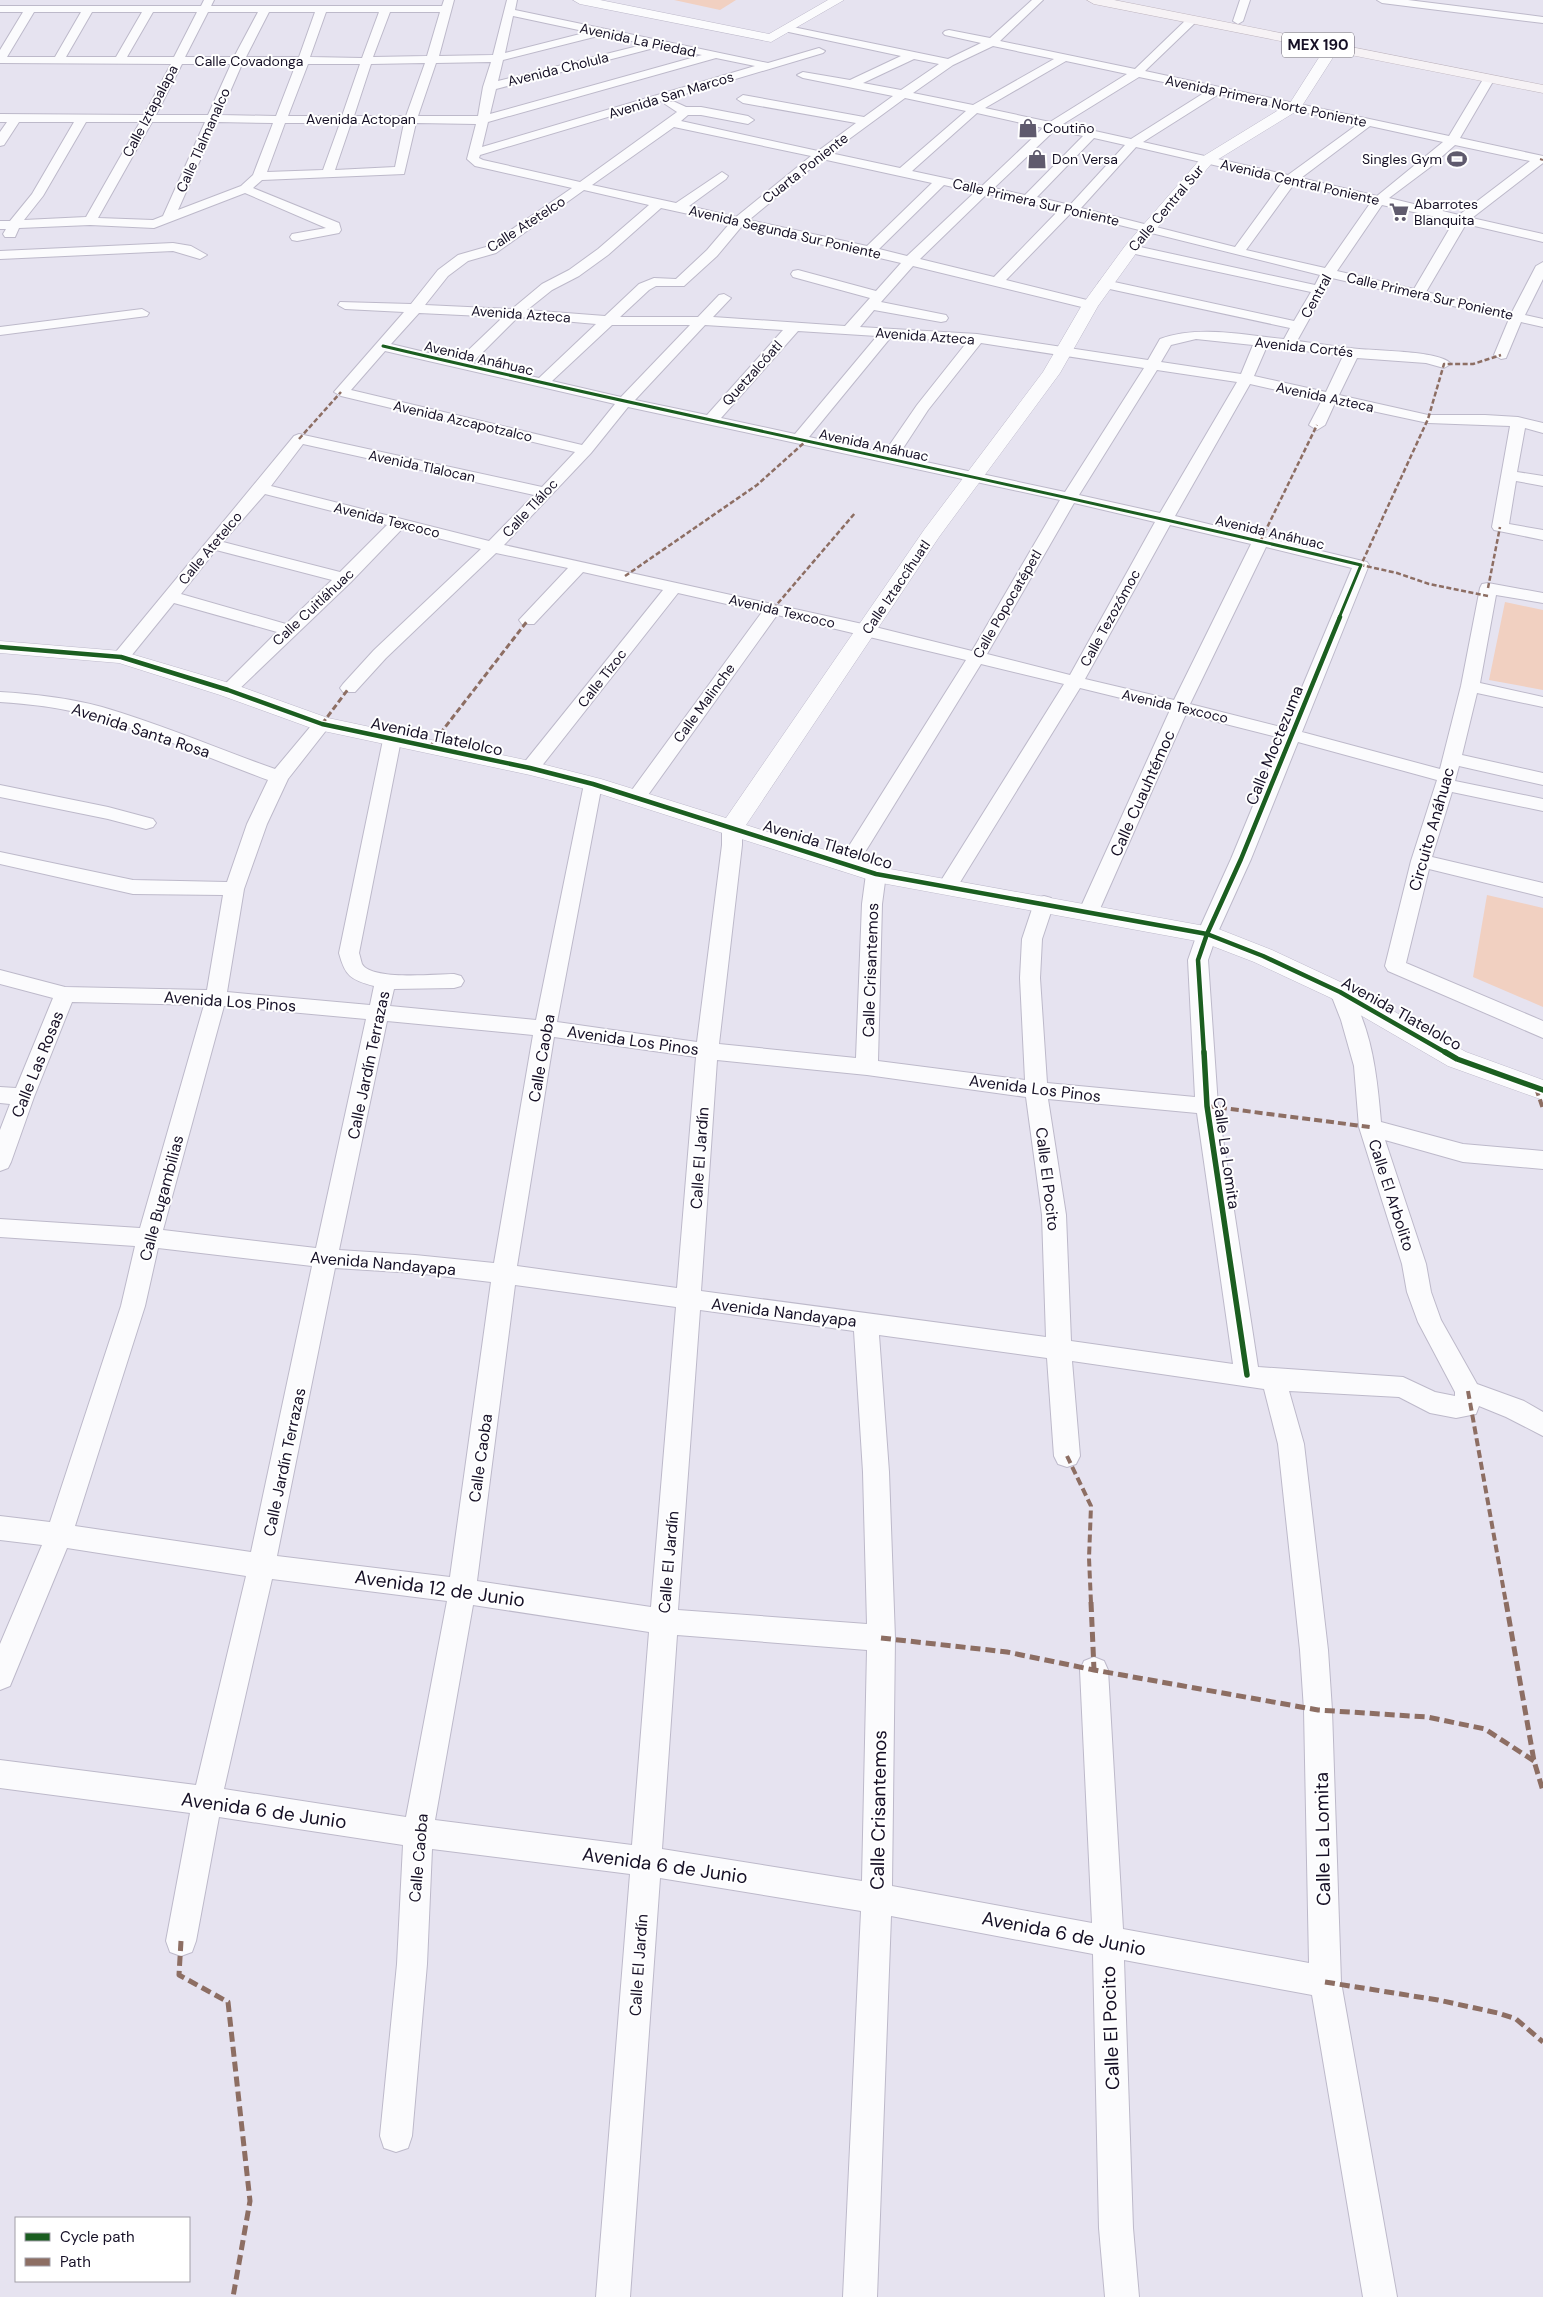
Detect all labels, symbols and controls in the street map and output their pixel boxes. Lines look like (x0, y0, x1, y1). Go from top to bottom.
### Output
street label: Avenida La Piedad (578, 19, 698, 61)
road number: MEX 190 (1282, 32, 1354, 58)
street label: Avenida Cholula (506, 48, 610, 90)
street label: Calle Covadonga (195, 52, 303, 70)
street label: Calle Iztapalapa (118, 62, 182, 160)
street label: Avenida San Marcos (606, 67, 736, 123)
street label: Avenida Primera Norte Poniente (1164, 71, 1368, 131)
street label: Calle Tlalmanalco (172, 85, 234, 195)
street label: Avenida Actopan (306, 110, 416, 128)
shop icon: Coutiño (1017, 117, 1039, 139)
place label: Coutiño (1043, 119, 1095, 137)
street label: Cuarta Poniente (758, 129, 852, 207)
shop icon: Don Versa (1026, 148, 1048, 170)
sports icon: Singles Gym (1446, 148, 1468, 170)
place label: Don Versa (1052, 150, 1118, 168)
place label: Singles Gym (1362, 150, 1442, 168)
street label: Avenida Central Poniente (1219, 155, 1381, 209)
street label: Calle Central Sur (1124, 161, 1208, 255)
street label: Calle Primera Sur Poniente (951, 174, 1121, 230)
street label: Calle Atetelco (483, 192, 569, 256)
place label: Abarrotes Blanquita (1414, 195, 1478, 229)
street label: Avenida Segunda Sur Poniente (687, 201, 883, 263)
supermarket icon: Abarrotes Blanquita (1388, 201, 1410, 223)
street label: Calle Primera Sur Poniente (1345, 268, 1515, 324)
street label: Central (1297, 271, 1335, 321)
street label: Avenida Azteca (471, 302, 571, 326)
street label: Avenida Azteca (875, 324, 975, 348)
street label: Avenida Cortés (1254, 333, 1354, 361)
street label: Avenida Anáhuac (423, 337, 535, 379)
street label: Quetzalcóatl (718, 337, 786, 409)
street label: Avenida Azteca (1274, 378, 1376, 416)
street label: Avenida Azcapotzalco (392, 396, 534, 446)
street label: Avenida Anáhuac (817, 425, 931, 465)
street label: Avenida Tlalocan (367, 446, 477, 486)
street label: Calle Tláloc (498, 475, 562, 541)
street label: Avenida Texcoco (332, 498, 442, 542)
street label: Calle Atetelco (174, 508, 246, 588)
street label: Avenida Anáhuac (1214, 511, 1326, 553)
street label: Calle Iztaccíhuatl (858, 537, 934, 637)
street label: Calle Popocatépetl (969, 546, 1045, 662)
street label: Calle Cuitláhuac (268, 565, 358, 649)
street label: Calle Tezozómoc (1076, 566, 1144, 670)
street label: Avenida Texcoco (727, 590, 837, 632)
street label: Calle Tízoc (574, 645, 630, 711)
street label: Calle Malinche (669, 660, 739, 746)
street label: Calle Moctezuma (1241, 682, 1308, 808)
street label: Avenida Texcoco (1120, 685, 1230, 727)
street label: Avenida Santa Rosa (69, 698, 213, 763)
street label: Avenida Tlatelolco (369, 712, 505, 761)
street label: Calle Cuauhtémoc (1105, 727, 1180, 860)
street label: Circuito Anáhuac (1404, 765, 1459, 893)
street label: Avenida Tlatelolco (761, 815, 895, 874)
street label: Calle Crisantemos (858, 902, 883, 1038)
street label: Avenida Tlatelolco (1338, 972, 1466, 1055)
street label: Avenida Los Pinos (163, 986, 297, 1017)
street label: Calle Jardín Terrazas (342, 989, 394, 1141)
street label: Calle Las Rosas (6, 1008, 68, 1121)
street label: Calle Caoba (523, 1012, 560, 1104)
street label: Avenida Los Pinos (566, 1021, 700, 1060)
street label: Avenida Los Pinos (968, 1070, 1102, 1107)
street label: Calle La Lomita (1208, 1096, 1245, 1210)
street label: Calle El Jardín (685, 1106, 714, 1210)
street label: Calle El Pocito (1031, 1126, 1064, 1232)
street label: Calle Bugambilias (135, 1133, 188, 1263)
street label: Calle El Arbolito (1364, 1137, 1420, 1254)
street label: Avenida Nandayapa (309, 1247, 457, 1280)
street label: Avenida Nandayapa (710, 1293, 858, 1332)
street label: Calle Jardín Terrazas (258, 1386, 310, 1538)
street label: Calle Caoba (464, 1413, 497, 1504)
street label: Calle El Jardín (654, 1510, 683, 1614)
street label: Avenida 12 de Junio (353, 1564, 527, 1613)
street label: Calle Crisantemos (865, 1730, 892, 1890)
street label: Calle La Lomita (1309, 1772, 1336, 1906)
street label: Avenida 6 de Junio (180, 1787, 348, 1834)
street label: Calle Caoba (404, 1813, 433, 1903)
street label: Avenida 6 de Junio (581, 1842, 749, 1889)
street label: Avenida 6 de Junio (980, 1905, 1148, 1962)
street label: Calle El Jardín (624, 1913, 653, 2017)
street label: Calle El Pocito (1096, 1966, 1125, 2090)
legend (15, 2217, 190, 2282)
text: Cycle path (60, 2227, 135, 2247)
text: Path (60, 2252, 91, 2272)

